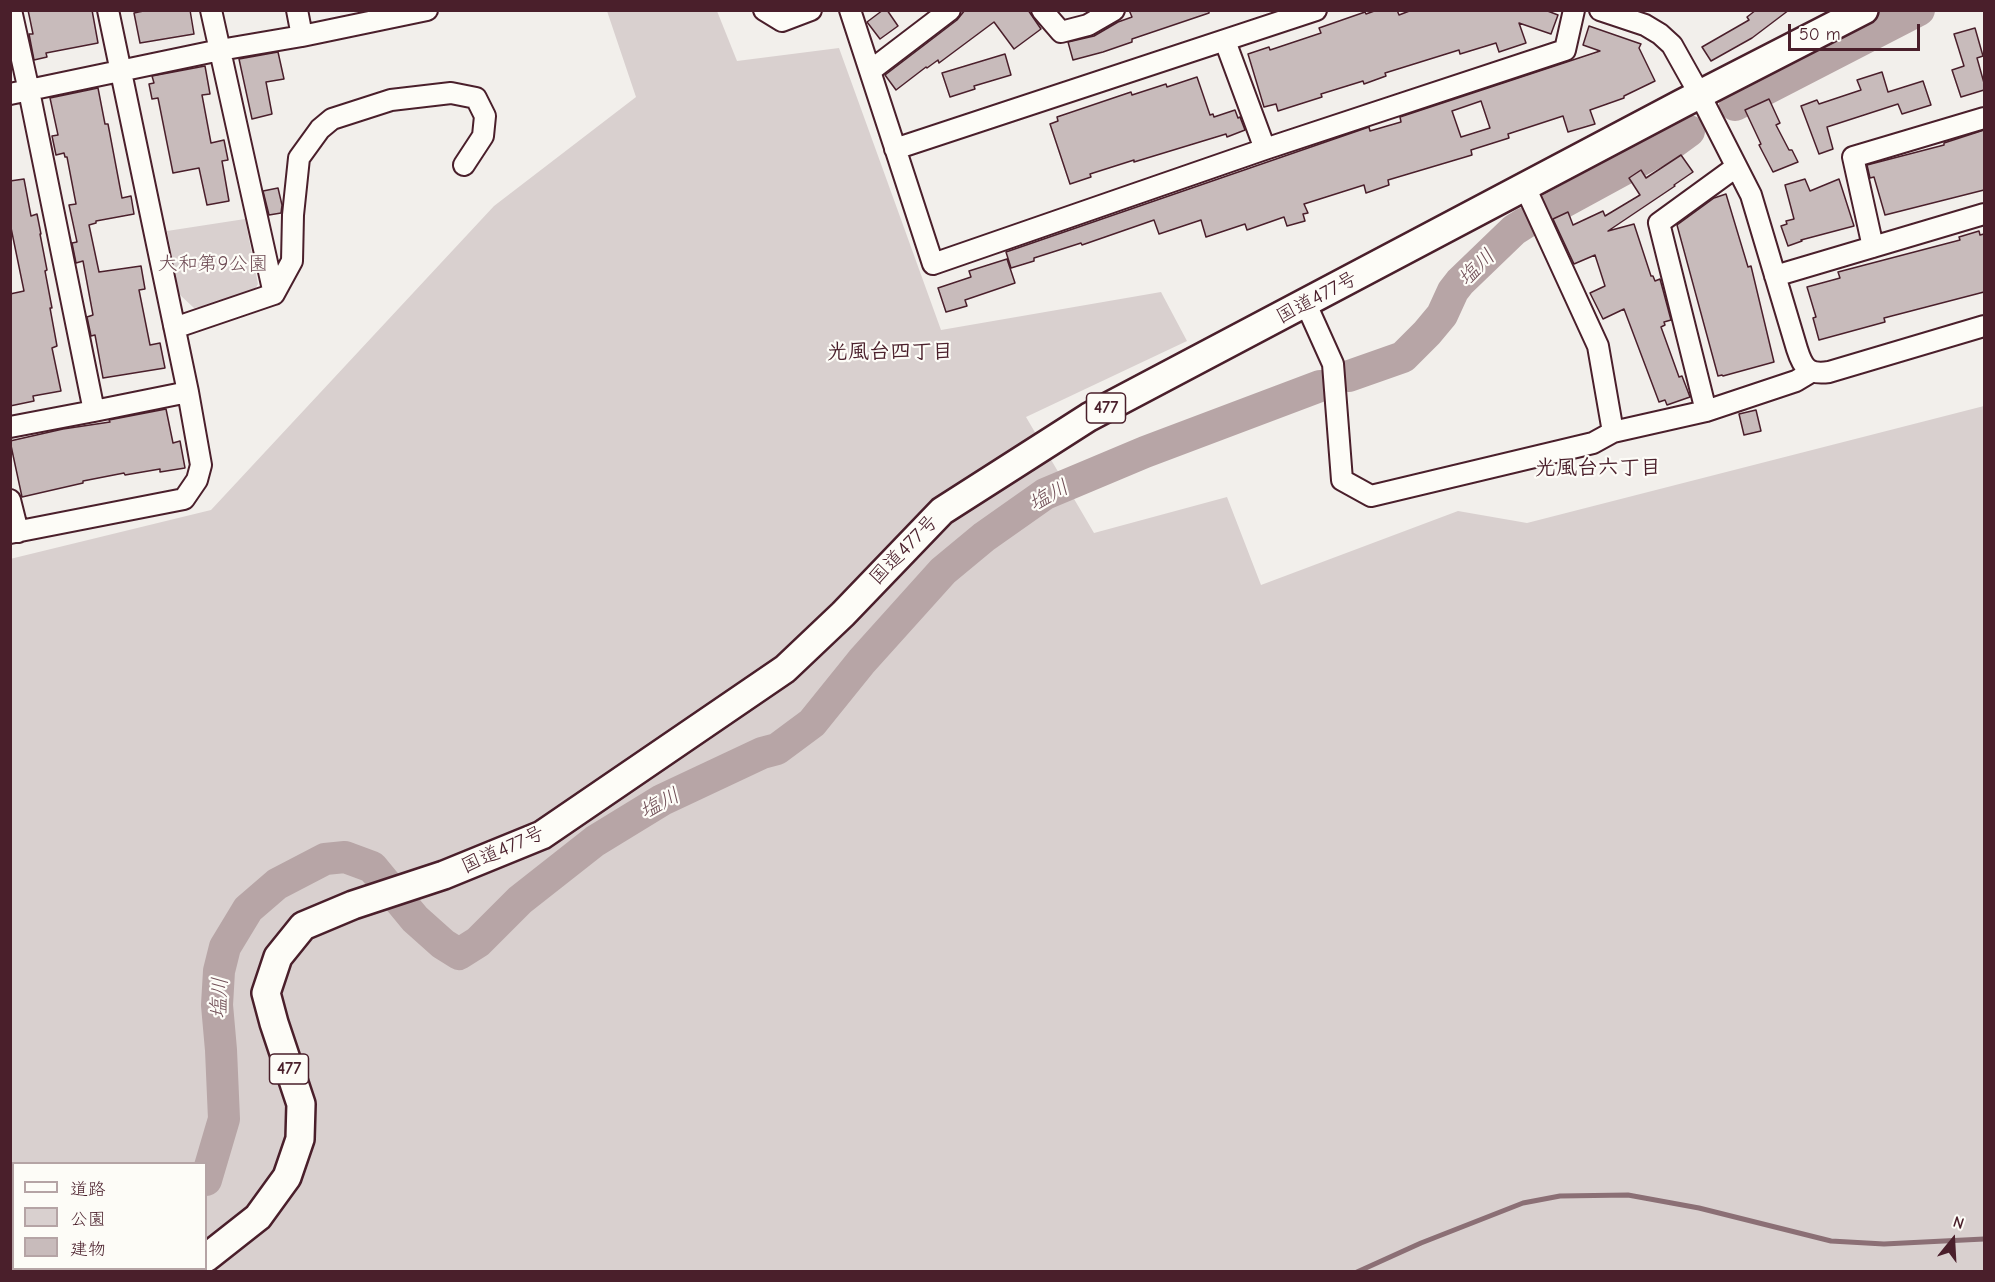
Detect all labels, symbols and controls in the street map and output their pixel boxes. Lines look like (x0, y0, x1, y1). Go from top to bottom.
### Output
scale bar (1791, 12, 1923, 50)
text: 50 m (1799, 24, 1841, 45)
water label: 塩川 (1453, 244, 1501, 292)
park label: 大和第9公園 (158, 252, 268, 276)
street label: 国道477号 (1272, 267, 1362, 329)
district label: 光風台四丁目 (827, 339, 953, 365)
road number: 477 (1086, 393, 1126, 423)
district label: 光風台六丁目 (1535, 455, 1661, 481)
water label: 塩川 (1025, 475, 1073, 517)
street label: 国道477号 (865, 510, 943, 590)
water label: 塩川 (636, 783, 684, 825)
street label: 国道477号 (458, 821, 548, 879)
water label: 塩川 (207, 977, 233, 1019)
road number: 477 (270, 1054, 308, 1084)
legend (12, 1162, 207, 1270)
text: 道路 (70, 1179, 106, 1200)
text: 公園 (70, 1209, 106, 1230)
north arrow (1923, 1210, 1983, 1270)
text: N (1951, 1213, 1966, 1233)
text: 建物 (70, 1239, 106, 1260)

